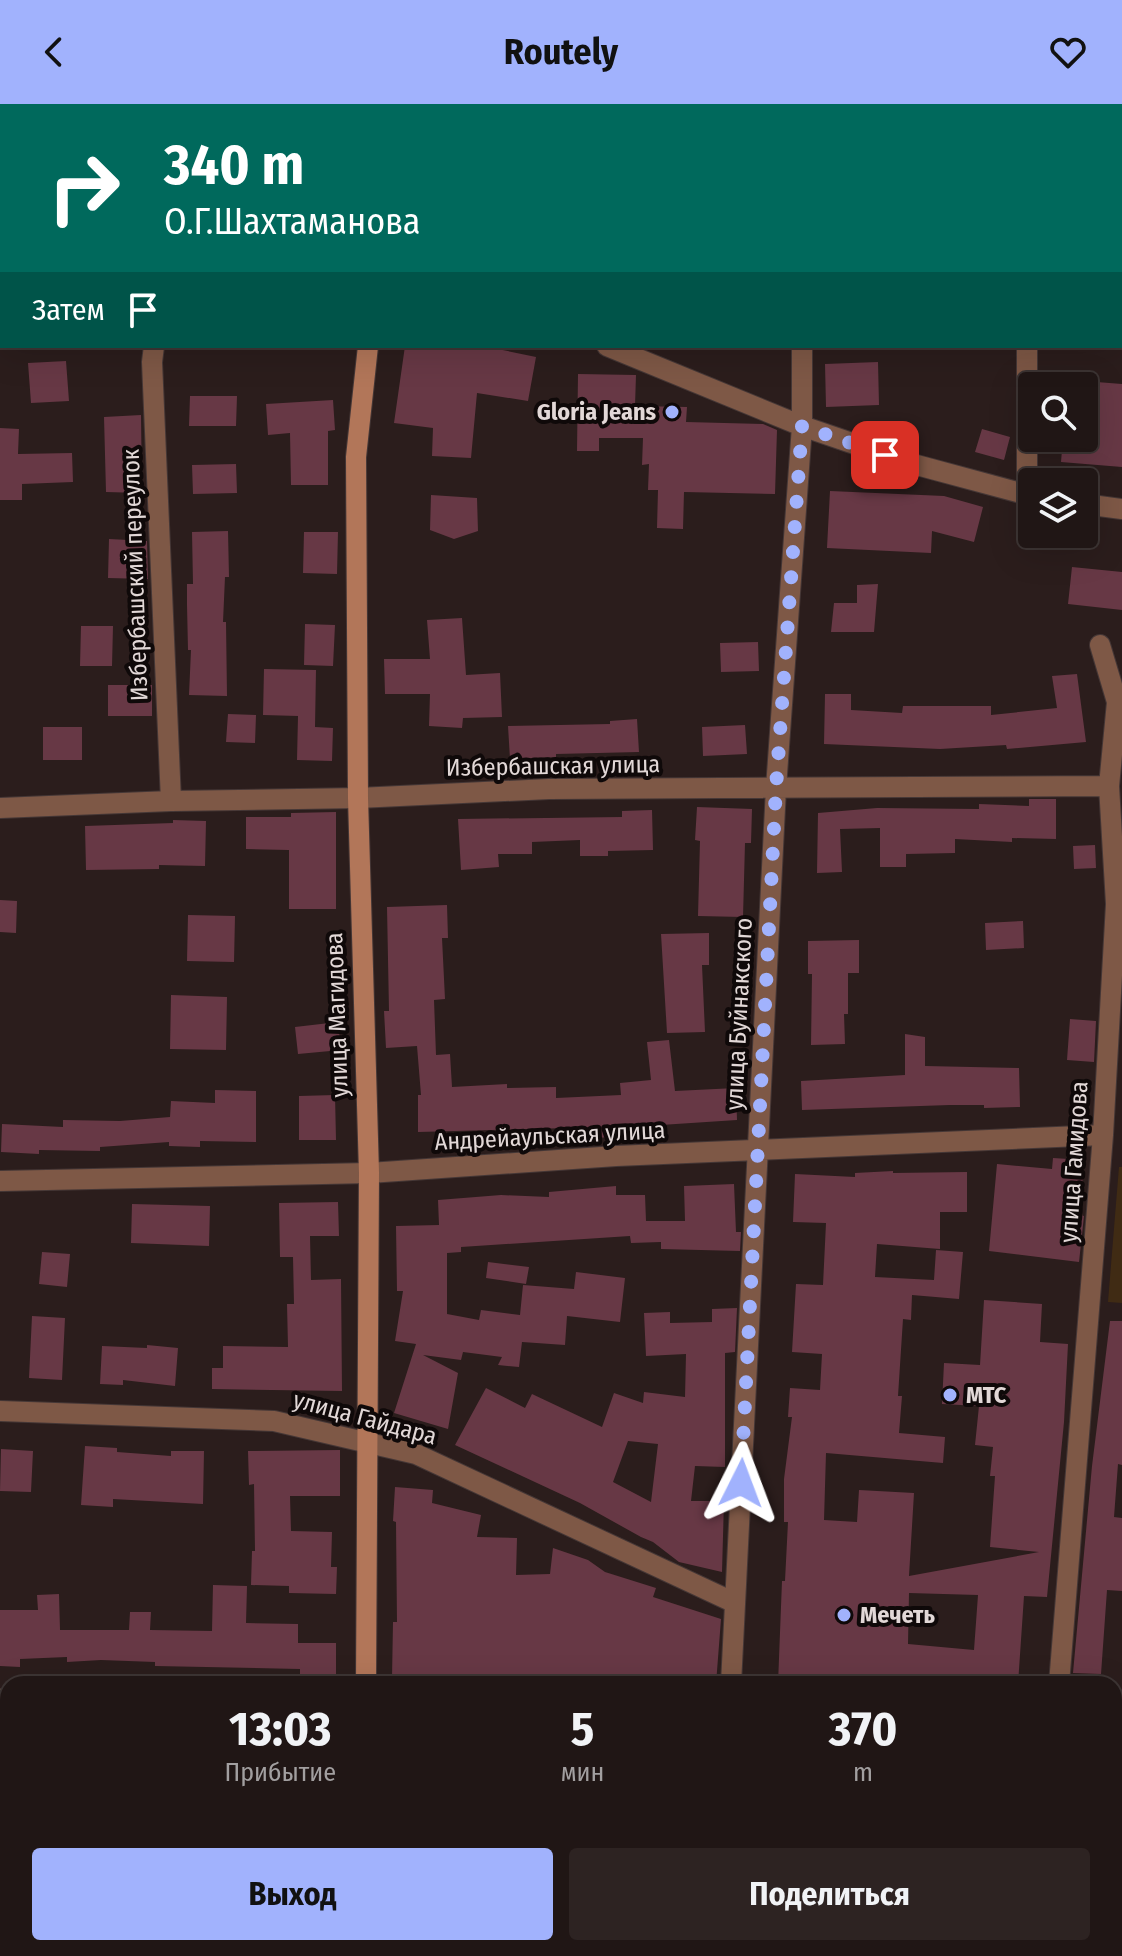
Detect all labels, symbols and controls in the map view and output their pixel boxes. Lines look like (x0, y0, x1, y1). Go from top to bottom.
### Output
icon: back (32, 30, 76, 74)
text: Routely (504, 30, 618, 74)
icon: heart (1046, 30, 1090, 74)
text: 340 m (164, 132, 304, 199)
icon: right (32, 136, 136, 240)
text: О.Г.Шахтаманова (164, 200, 421, 244)
icon: arrive (121, 288, 165, 332)
text: Затем (32, 292, 105, 328)
map controls (1018, 372, 1098, 548)
button: search (1018, 372, 1098, 452)
place label: Gloria Jeans (537, 398, 656, 426)
marker: Gloria Jeans (663, 403, 681, 421)
pin (851, 421, 919, 489)
icon: arrive (863, 433, 907, 477)
street label: Избербашский переулок (117, 448, 153, 701)
button: layers (1018, 468, 1098, 548)
street label: Избербашская улица (446, 750, 660, 782)
street label: улица Буйнакского (720, 917, 758, 1111)
street label: улица Магидова (320, 932, 354, 1098)
street label: улица Гамидова (1054, 1080, 1094, 1244)
street label: Андрейаульская улица (434, 1116, 666, 1156)
place label: МТС (966, 1381, 1007, 1409)
street label: улица Гайдара (290, 1385, 440, 1451)
marker: МТС (941, 1386, 959, 1404)
position arrow (699, 1441, 783, 1525)
place label: Мечеть (860, 1601, 935, 1629)
marker: Мечеть (835, 1606, 853, 1624)
text: 13:03 (229, 1700, 332, 1758)
text: 5 (571, 1700, 594, 1758)
text: 370 (829, 1700, 897, 1758)
text: Прибытие (225, 1757, 336, 1788)
text: мин (561, 1757, 604, 1788)
text: m (853, 1757, 873, 1788)
button: Выход (32, 1848, 553, 1940)
button: Поделиться (569, 1848, 1090, 1940)

